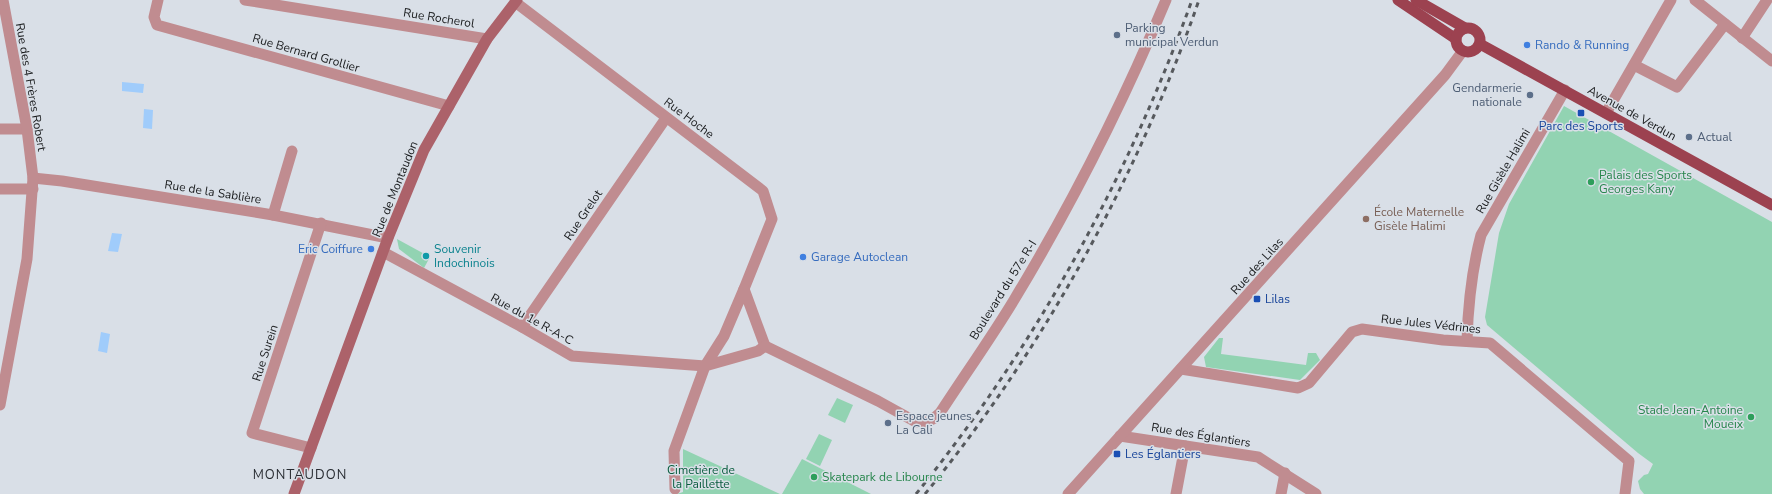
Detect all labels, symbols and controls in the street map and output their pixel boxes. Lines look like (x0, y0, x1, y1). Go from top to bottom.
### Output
street label: Rue Rocherol (402, 4, 476, 32)
place label: Parking municipal Verdun (1125, 20, 1219, 50)
street label: Rue des 4 Frères Robert (12, 22, 50, 153)
street label: Rue Bernard Grollier (251, 30, 362, 76)
marker: Parking municipal Verdun (1112, 30, 1122, 40)
place label: Rando & Running (1535, 37, 1629, 53)
marker: Rando & Running (1522, 40, 1532, 50)
place label: Gendarmerie nationale (1452, 80, 1522, 110)
street label: Avenue de Verdun (1585, 82, 1679, 144)
marker: Gendarmerie nationale (1525, 90, 1535, 100)
street label: Rue Hoche (661, 94, 717, 142)
marker: Parc des Sports (1576, 108, 1586, 118)
place label: Parc des Sports (1539, 118, 1623, 134)
street label: Rue Gisèle Halimi (1472, 126, 1534, 216)
place label: Actual (1697, 129, 1733, 145)
marker: Actual (1684, 132, 1694, 142)
street label: Rue de Montaudon (368, 139, 422, 239)
place label: Palais des Sports Georges Kany (1599, 167, 1692, 197)
street label: Rue de la Sablière (163, 176, 263, 208)
marker: Palais des Sports Georges Kany (1586, 177, 1596, 187)
street label: Rue Grelot (560, 186, 606, 243)
place label: École Maternelle Gisèle Halimi (1374, 204, 1464, 234)
marker: École Maternelle Gisèle Halimi (1361, 214, 1371, 224)
street label: Rue des Lilas (1227, 234, 1287, 298)
street label: Boulevard du 57e R-I (966, 237, 1040, 343)
place label: Eric Coiffure (298, 241, 363, 257)
place label: Souvenir Indochinois (434, 241, 495, 271)
marker: Eric Coiffure (366, 244, 376, 254)
place label: Garage Autoclean (811, 249, 908, 265)
marker: Souvenir Indochinois (421, 251, 431, 261)
marker: Garage Autoclean (798, 252, 808, 262)
street label: Rue du 1e R-A-C (488, 290, 576, 348)
place label: Lilas (1265, 291, 1290, 307)
marker: Lilas (1252, 294, 1262, 304)
street label: Rue Jules Védrines (1380, 311, 1482, 337)
street label: Rue Surein (248, 323, 282, 383)
place label: Stade Jean-Antoine Moueix (1638, 402, 1744, 432)
place label: Espace jeunes La Cali (896, 408, 972, 438)
marker: Stade Jean-Antoine Moueix (1746, 412, 1756, 422)
marker: Espace jeunes La Cali (883, 418, 893, 428)
street label: Rue des Églantiers (1150, 419, 1252, 451)
place label: Les Églantiers (1125, 446, 1201, 462)
marker: Les Églantiers (1112, 449, 1122, 459)
park label: Cimetière de la Paillette (667, 462, 735, 492)
district label: MONTAUDON (253, 466, 347, 484)
place label: Skatepark de Libourne (822, 469, 943, 485)
marker: Skatepark de Libourne (809, 472, 819, 482)

